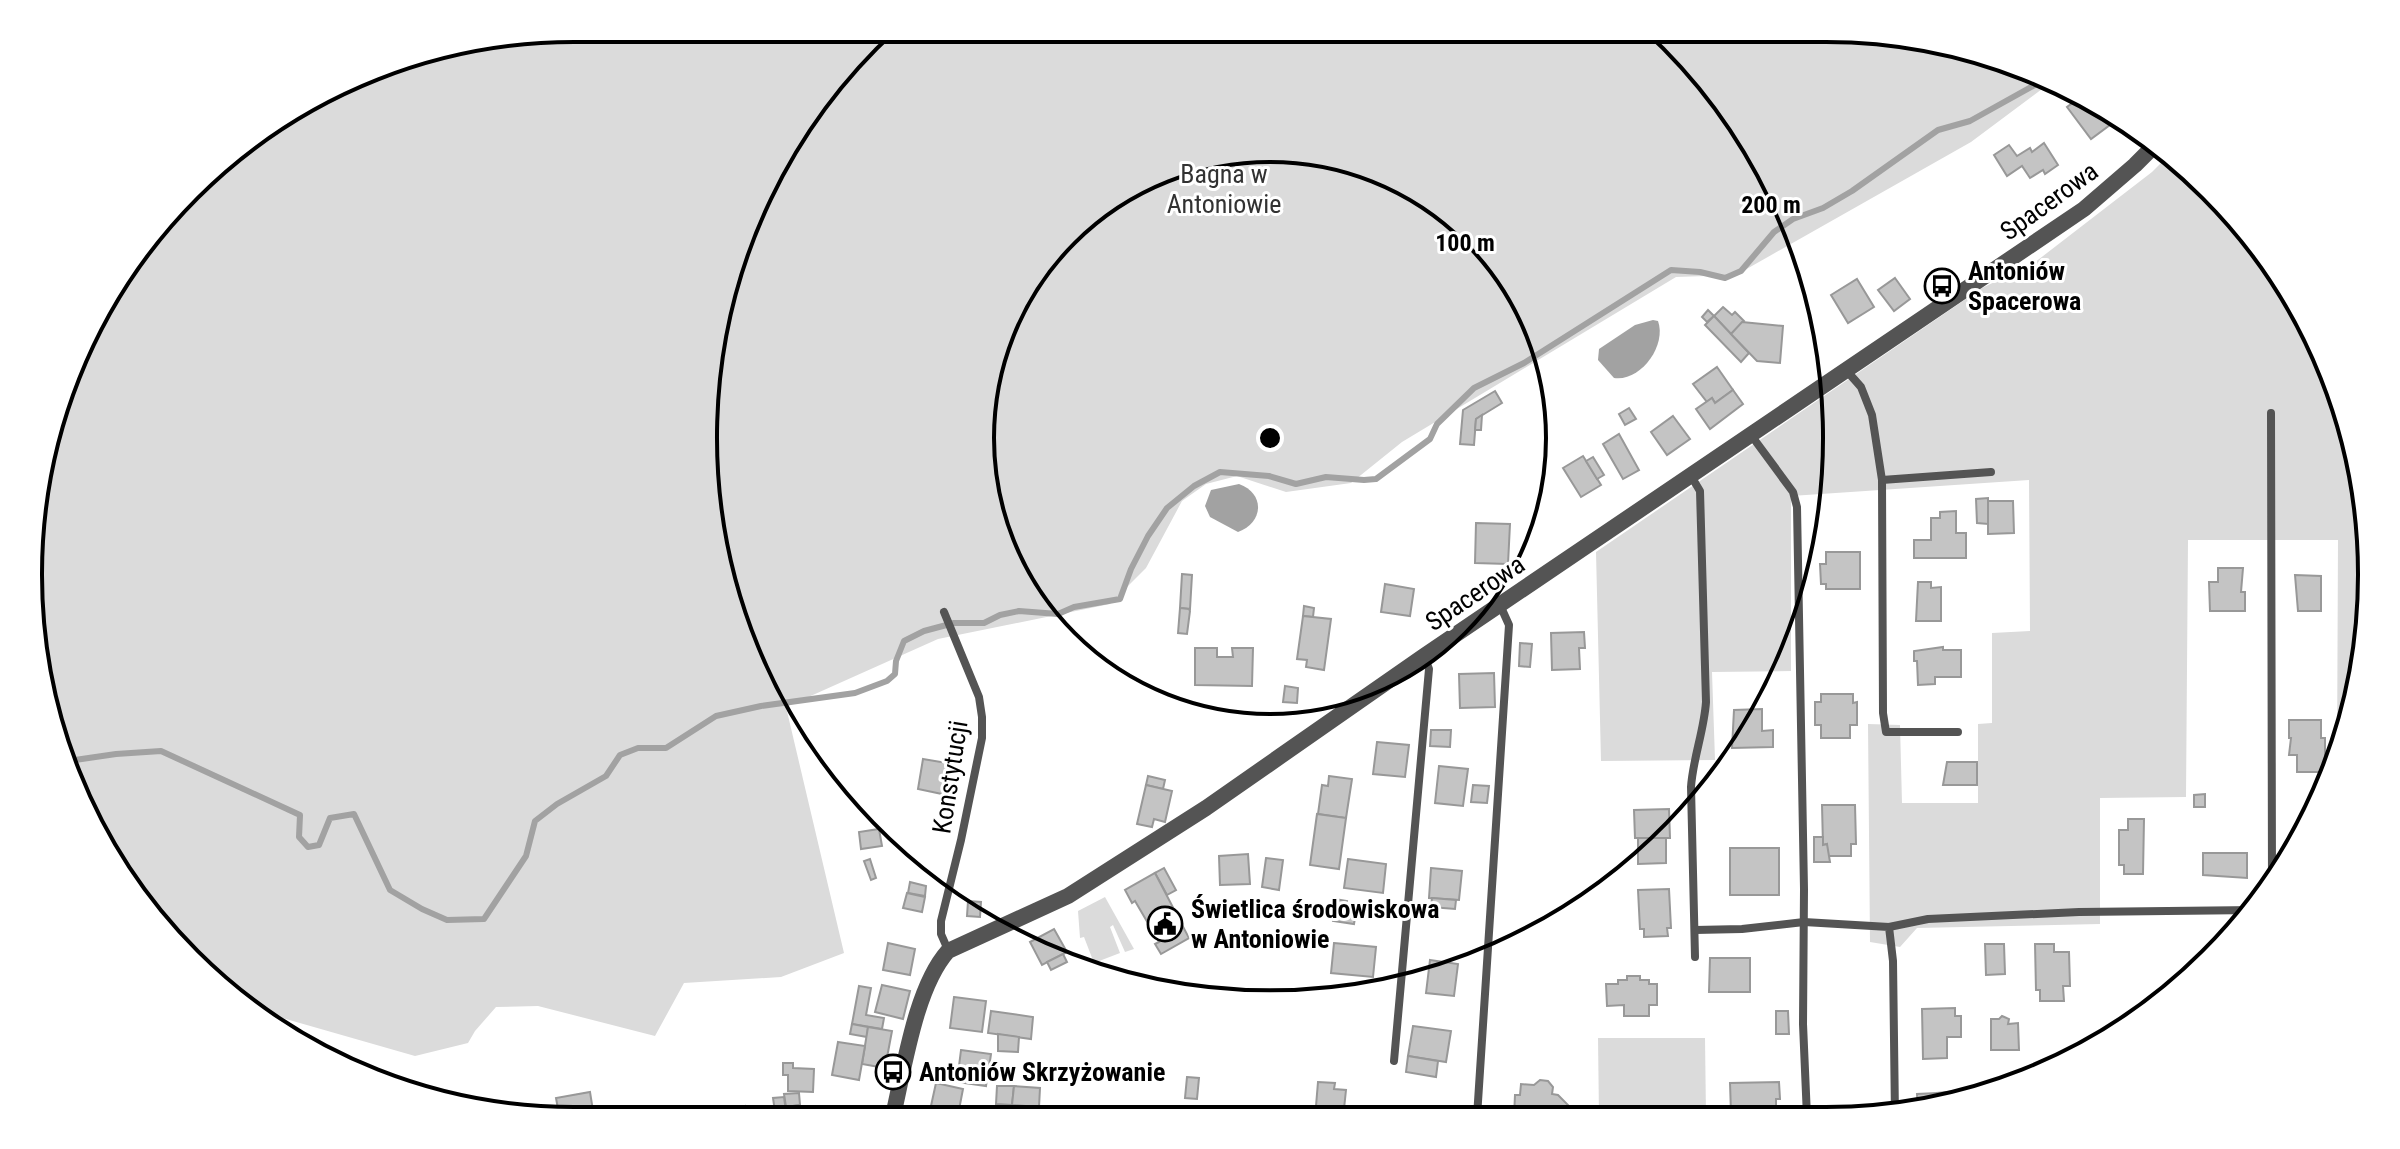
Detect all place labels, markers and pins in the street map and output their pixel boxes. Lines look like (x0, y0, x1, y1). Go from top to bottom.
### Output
place label: Antoniów Spacerowa (1968, 256, 2081, 316)
bus stop icon: Antoniów Spacerowa (1923, 267, 1961, 305)
centre of rings (1256, 424, 1284, 452)
place label: Świetlica środowiskowa w Antoniowie (1191, 894, 1439, 954)
public building icon: Świetlica środowiskowa w Antoniowie (1146, 905, 1184, 943)
bus stop icon: Antoniów Skrzyżowanie (874, 1053, 912, 1091)
place label: Antoniów Skrzyżowanie (919, 1057, 1165, 1087)

